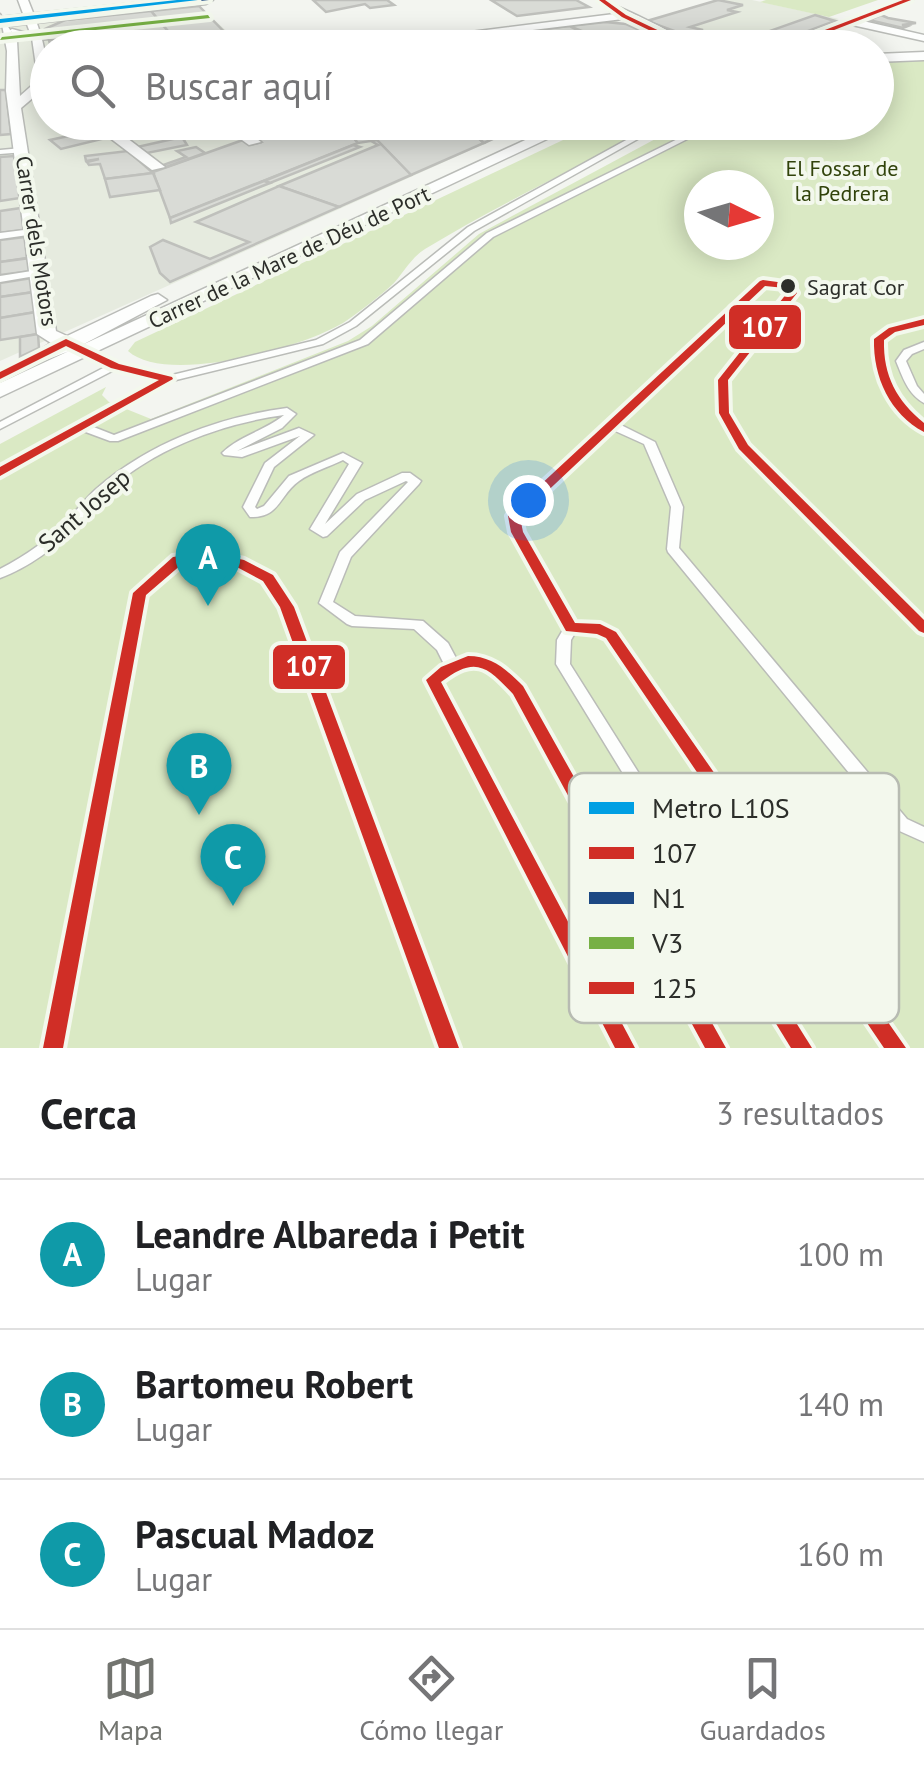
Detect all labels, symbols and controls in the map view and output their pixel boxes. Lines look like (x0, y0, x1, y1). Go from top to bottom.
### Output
search box (30, 30, 894, 140)
icon: search (65, 58, 120, 113)
text: Buscar aquí (145, 61, 333, 110)
street label: Carrer dels Motors (10, 154, 64, 328)
park label: El Fossar de la Pedrera (785, 154, 899, 207)
north arrow (684, 170, 774, 260)
street label: Carrer de la Mare de Déu de Port (144, 179, 435, 335)
place label: Sagrat Cor (807, 273, 905, 301)
marker: Sagrat Cor (778, 276, 798, 296)
line badge: 107 (727, 303, 803, 351)
text: 107 (741, 308, 789, 345)
street label: Sant Josep (31, 461, 137, 559)
your location (503, 475, 554, 526)
pin: A (176, 524, 240, 606)
line badge: 107 (271, 643, 347, 691)
text: 107 (285, 647, 333, 684)
pin: B (166, 732, 232, 815)
legend (569, 773, 899, 1023)
text: Metro L10S (652, 789, 790, 826)
pin: C (200, 824, 266, 906)
text: 107 (652, 834, 698, 871)
text: N1 (652, 879, 686, 916)
text: V3 (651, 924, 683, 961)
text: 125 (652, 969, 698, 1006)
text: Cerca (40, 1086, 137, 1141)
text: 3 resultados (716, 1092, 884, 1134)
text: Leandre Albareda i Petit (135, 1209, 525, 1258)
text: A (63, 1233, 82, 1275)
text: 100 m (797, 1233, 884, 1275)
text: Lugar (135, 1258, 212, 1300)
text: Bartomeu Robert (135, 1359, 413, 1408)
text: B (63, 1383, 82, 1425)
text: 140 m (797, 1383, 884, 1425)
text: Lugar (135, 1408, 212, 1450)
text: Pascual Madoz (135, 1509, 374, 1558)
text: C (64, 1533, 81, 1575)
text: 160 m (797, 1533, 884, 1575)
text: Lugar (135, 1558, 212, 1600)
tab: Mapa (98, 1651, 163, 1748)
tab: Cómo llegar (359, 1651, 503, 1748)
tab: Guardados (699, 1651, 826, 1748)

